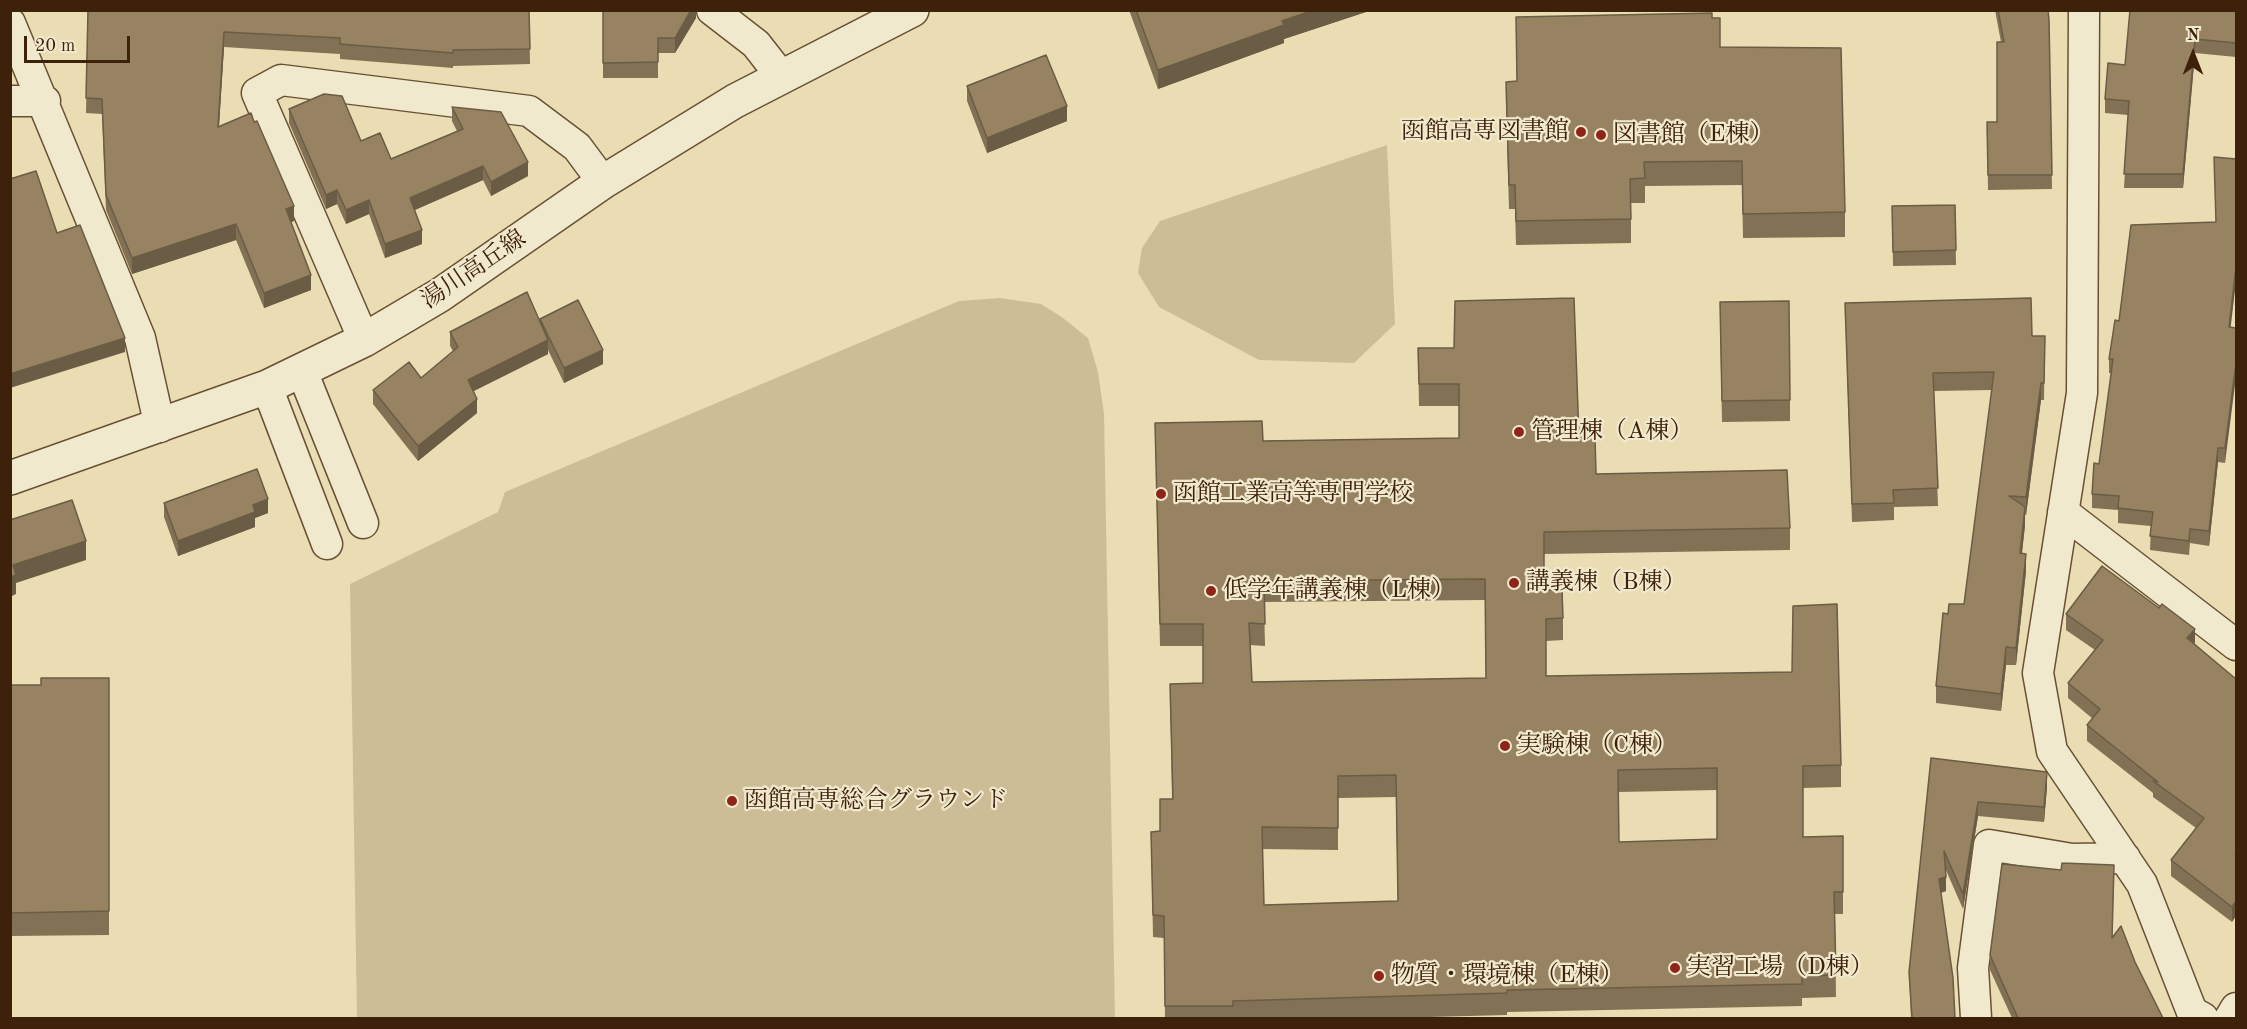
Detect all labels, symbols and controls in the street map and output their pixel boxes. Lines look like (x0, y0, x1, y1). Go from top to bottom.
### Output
scale bar (27, 24, 134, 62)
north arrow (2163, 24, 2223, 84)
text: N (2187, 28, 2199, 44)
text: 20 m (35, 37, 75, 55)
place label: 函館高専図書館 (1401, 118, 1569, 146)
place label: 図書館（E棟） (1613, 121, 1774, 149)
marker: 函館高専図書館 (1574, 125, 1588, 139)
marker: 図書館（E棟） (1594, 128, 1608, 142)
street label: 湯川高丘線 (416, 225, 532, 315)
place label: 管理棟（A棟） (1531, 418, 1693, 446)
marker: 管理棟（A棟） (1512, 425, 1526, 439)
place label: 函館工業高等専門学校 (1173, 480, 1413, 508)
marker: 函館工業高等専門学校 (1154, 487, 1168, 501)
place label: 講義棟（B棟） (1526, 569, 1687, 597)
marker: 講義棟（B棟） (1507, 576, 1521, 590)
place label: 低学年講義棟（L棟） (1223, 577, 1455, 605)
marker: 低学年講義棟（L棟） (1204, 584, 1218, 598)
place label: 実験棟（C棟） (1517, 732, 1677, 760)
marker: 実験棟（C棟） (1498, 739, 1512, 753)
place label: 函館高専総合グラウンド (744, 787, 1008, 815)
marker: 函館高専総合グラウンド (725, 794, 739, 808)
place label: 実習工場（D棟） (1687, 954, 1874, 982)
marker: 実習工場（D棟） (1668, 961, 1682, 975)
place label: 物質・環境棟（E棟） (1391, 962, 1624, 990)
marker: 物質・環境棟（E棟） (1372, 969, 1386, 983)

